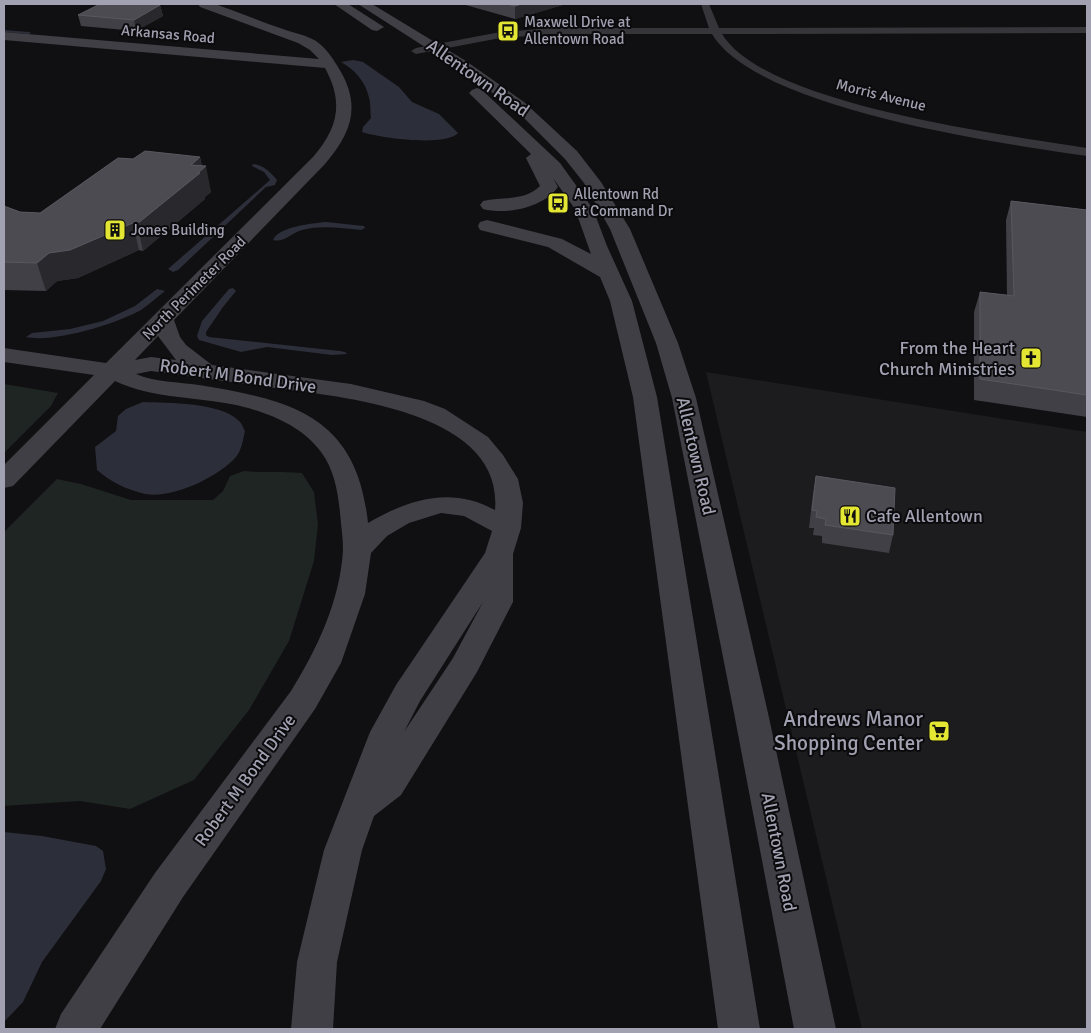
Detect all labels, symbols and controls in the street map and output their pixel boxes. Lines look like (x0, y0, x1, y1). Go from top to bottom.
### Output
place label: Maxwell Drive at Allentown Road (524, 13, 630, 48)
bus stop icon: Maxwell Drive at Allentown Road (496, 19, 520, 43)
street label: Arkansas Road (120, 21, 216, 47)
street label: Allentown Road (422, 34, 534, 122)
street label: Morris Avenue (834, 75, 928, 115)
place label: Allentown Rd at Command Dr (574, 185, 673, 220)
bus stop icon: Allentown Rd at Command Dr (546, 191, 570, 215)
building icon: Jones Building (103, 218, 127, 242)
place label: Jones Building (131, 221, 225, 239)
street label: North Perimeter Road (138, 232, 250, 344)
place label: From the Heart Church Ministries (879, 337, 1015, 380)
church icon: From the Heart Church Ministries (1019, 346, 1043, 370)
street label: Robert M Bond Drive (158, 354, 318, 398)
street label: Allentown Road (672, 395, 720, 517)
restaurant icon: Cafe Allentown (838, 504, 862, 528)
place label: Cafe Allentown (866, 505, 983, 527)
place label: Andrews Manor Shopping Center (774, 706, 923, 756)
street label: Robert M Bond Drive (190, 710, 300, 850)
supermarket icon: Andrews Manor Shopping Center (927, 719, 951, 743)
street label: Allentown Road (757, 791, 801, 913)

